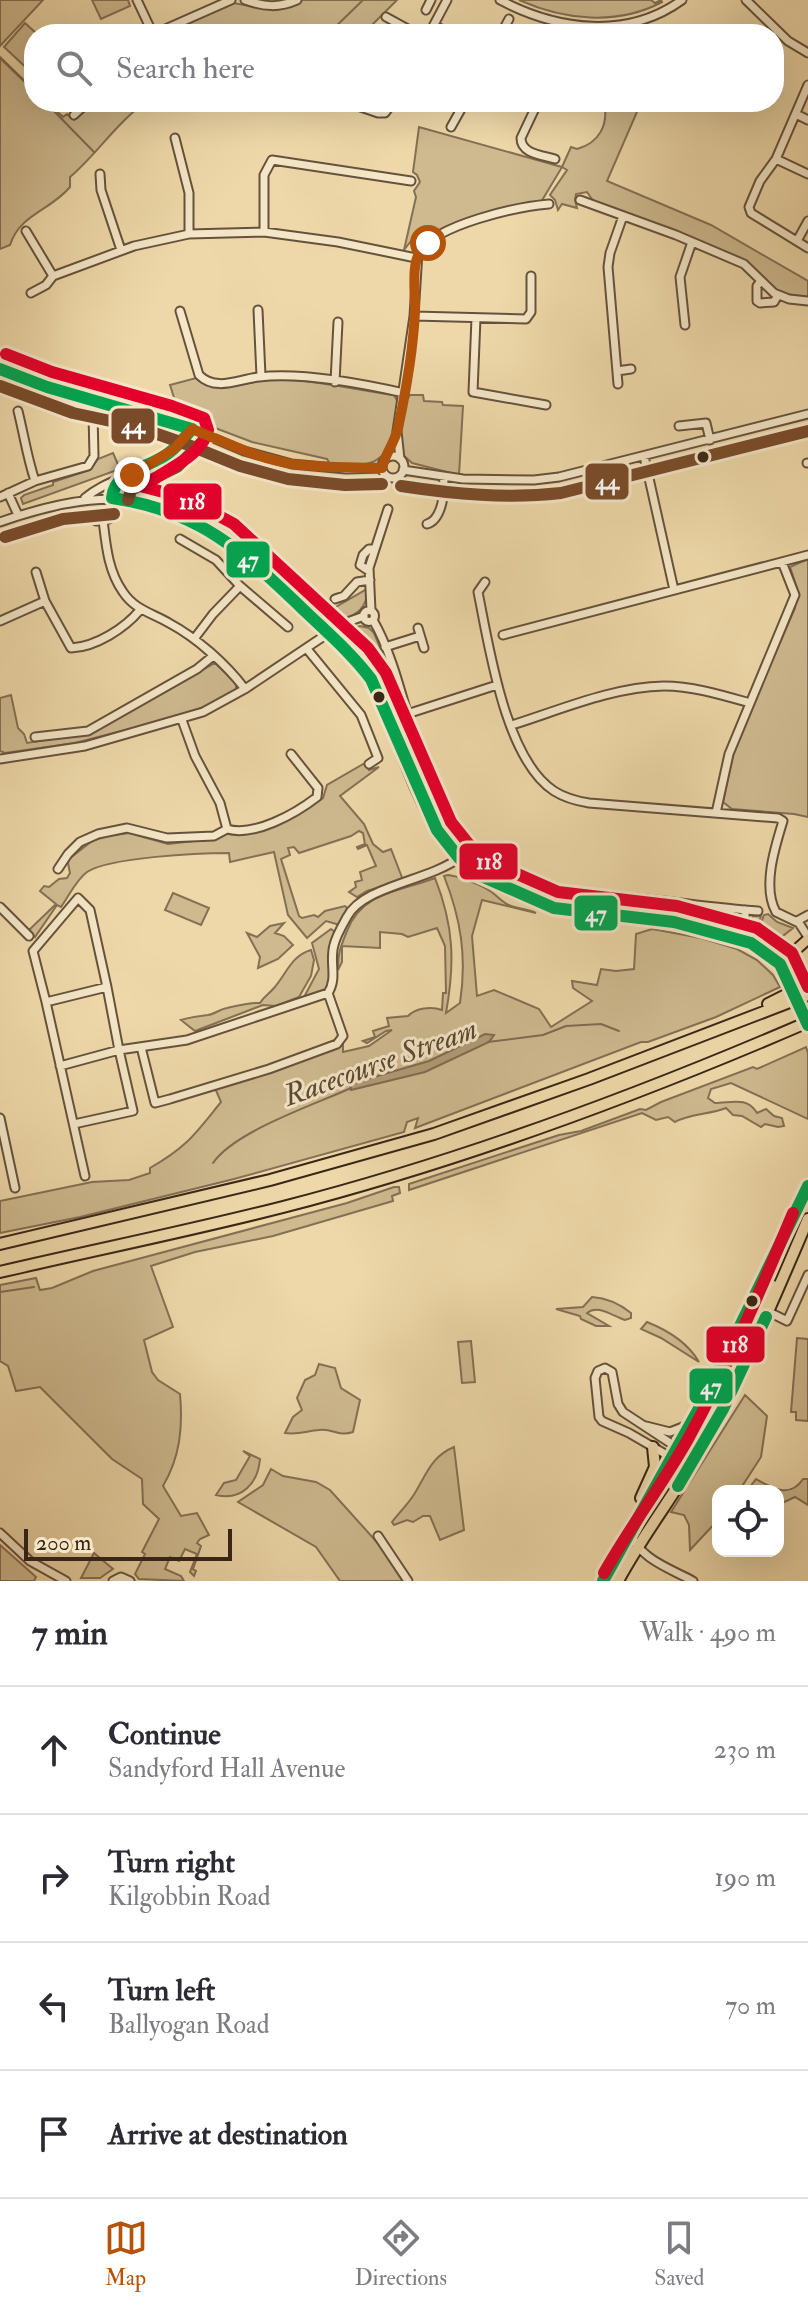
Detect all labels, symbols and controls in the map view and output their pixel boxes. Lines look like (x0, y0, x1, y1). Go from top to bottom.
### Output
search box (24, 24, 784, 112)
icon: search (52, 46, 96, 90)
text: Search here (116, 50, 255, 87)
route start (410, 225, 446, 261)
line badge: 44 (110, 407, 156, 445)
text: 44 (120, 412, 147, 440)
unlabelled marker (695, 449, 711, 465)
route end (114, 457, 150, 493)
line badge: 44 (584, 462, 630, 501)
text: 44 (594, 468, 621, 496)
line badge: 118 (162, 482, 223, 521)
text: 118 (179, 488, 206, 516)
line badge: 47 (225, 540, 271, 579)
text: 47 (236, 546, 260, 574)
unlabelled marker (371, 689, 387, 705)
line badge: 118 (458, 842, 519, 881)
text: 118 (476, 848, 503, 876)
line badge: 47 (573, 894, 619, 932)
text: 47 (584, 900, 608, 928)
water label: Racecourse Stream (277, 1010, 482, 1115)
unlabelled marker (744, 1293, 760, 1309)
line badge: 118 (705, 1325, 766, 1364)
text: 118 (722, 1331, 749, 1359)
line badge: 47 (688, 1367, 734, 1405)
text: 47 (699, 1373, 723, 1401)
map controls (712, 1485, 784, 1557)
button: locate (712, 1485, 784, 1557)
scale bar (24, 1525, 232, 1561)
text: 200 m (36, 1529, 91, 1557)
text: 7 min (32, 1612, 108, 1655)
text: Walk · 490 m (640, 1617, 776, 1649)
text: Continue (108, 1716, 221, 1753)
icon: ahead (32, 1728, 76, 1772)
text: 230 m (714, 1734, 776, 1766)
text: Sandyford Hall Avenue (108, 1753, 345, 1785)
text: Turn right (108, 1844, 235, 1881)
icon: right (32, 1856, 76, 1900)
text: 190 m (715, 1862, 776, 1894)
text: Kilgobbin Road (108, 1881, 271, 1913)
text: Turn left (108, 1972, 215, 2009)
icon: left (32, 1984, 76, 2028)
text: 70 m (725, 1990, 776, 2022)
text: Ballyogan Road (108, 2009, 269, 2041)
icon: arrive (32, 2112, 76, 2156)
text: Arrive at destination (108, 2116, 348, 2153)
tab: Map (104, 2216, 148, 2292)
tab: Directions (355, 2216, 447, 2292)
tab: Saved (654, 2216, 704, 2292)

